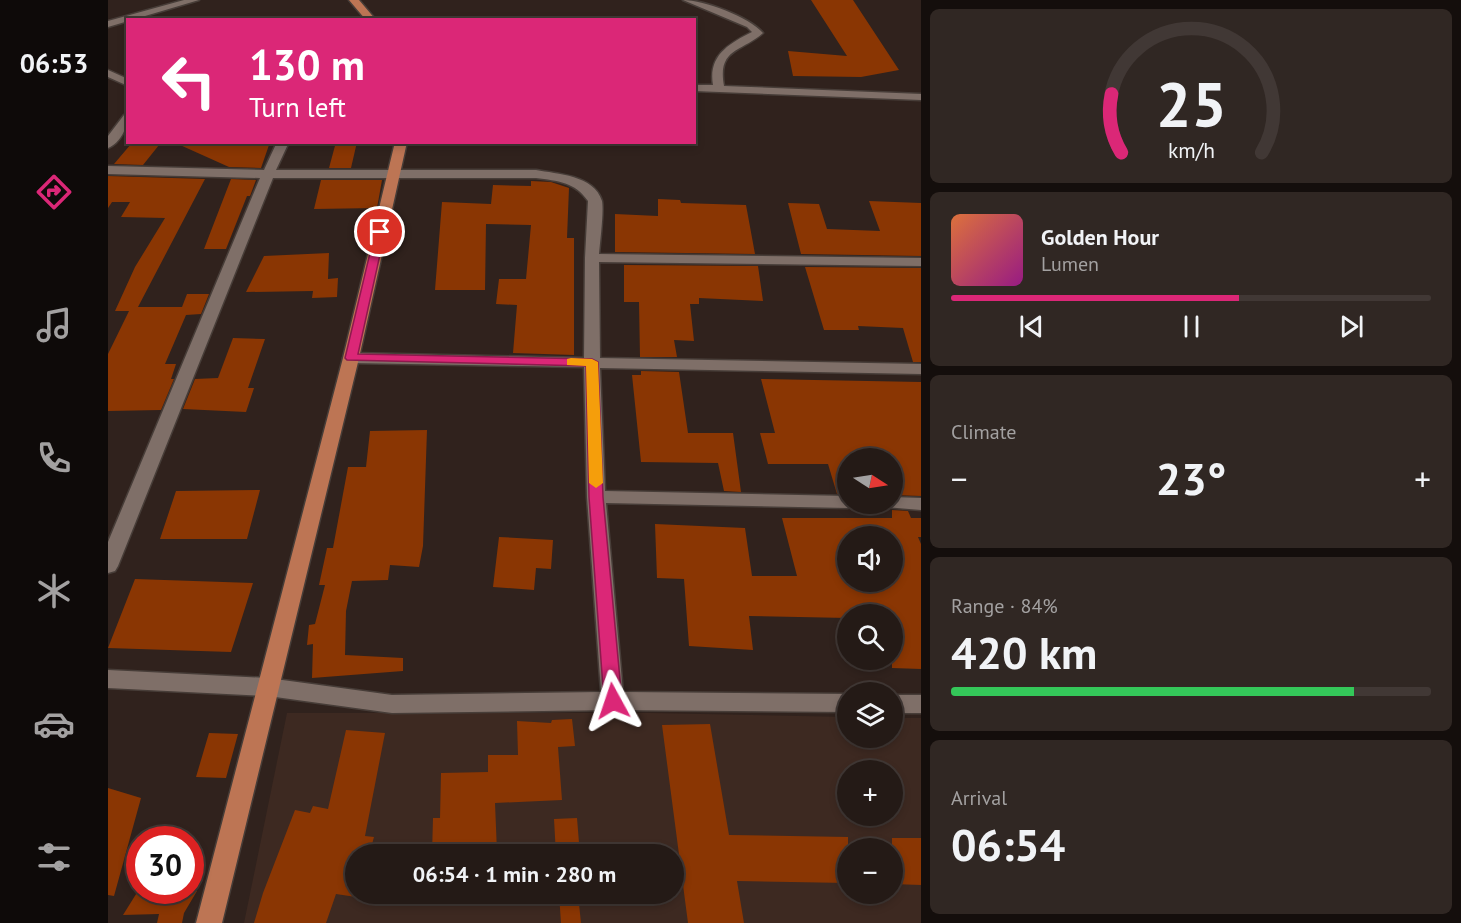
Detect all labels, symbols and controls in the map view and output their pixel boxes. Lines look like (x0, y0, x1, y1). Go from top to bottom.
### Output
text: 130 m (249, 37, 365, 92)
icon: left (150, 42, 228, 120)
text: 06:53 (20, 46, 88, 80)
text: 25 (1156, 63, 1226, 144)
text: Turn left (249, 90, 346, 124)
text: km/h (1167, 136, 1214, 164)
icon: directions (33, 171, 75, 213)
pin (354, 206, 405, 257)
icon: arrive (363, 215, 396, 248)
text: Golden Hour (1041, 223, 1159, 251)
text: Lumen (1041, 251, 1099, 277)
icon: music (33, 304, 75, 346)
icon: previous (1015, 310, 1048, 343)
icon: pause (1175, 310, 1208, 343)
icon: next (1335, 310, 1368, 343)
text: Climate (951, 419, 1017, 445)
icon: phone (33, 437, 75, 479)
north arrow (837, 448, 903, 514)
map controls (837, 448, 903, 904)
text: 23° (1156, 449, 1226, 507)
text: − (951, 457, 968, 500)
text: + (1414, 457, 1431, 500)
button: sound (837, 526, 903, 592)
icon: climate (33, 570, 75, 612)
text: Range · 84% (951, 593, 1058, 619)
button: search (837, 604, 903, 670)
text: 420 km (951, 623, 1097, 681)
position arrow (581, 669, 645, 733)
button: layers (837, 682, 903, 748)
icon: car (33, 703, 75, 745)
button: + (837, 760, 903, 826)
text: Arrival (951, 785, 1007, 811)
text: 06:54 (951, 815, 1065, 873)
speed limit sign: 30 (126, 826, 204, 904)
icon: filters (33, 836, 75, 878)
button: − (837, 838, 903, 904)
text: 06:54 · 1 min · 280 m (413, 860, 616, 888)

